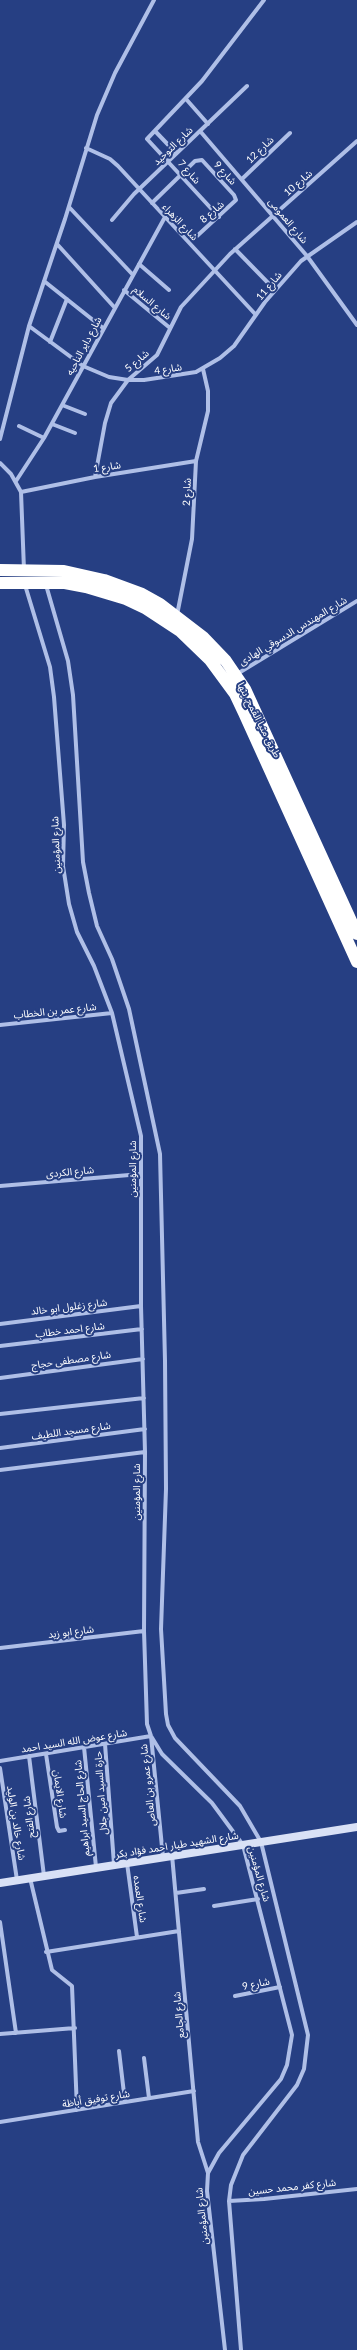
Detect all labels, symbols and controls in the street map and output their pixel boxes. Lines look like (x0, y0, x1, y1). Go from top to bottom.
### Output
street label: شارع التوحيد (151, 124, 195, 168)
street label: شارع 12 (244, 134, 276, 166)
street label: شارع 7 (175, 158, 203, 186)
street label: شارع 9 (211, 159, 239, 187)
street label: شارع 10 (281, 167, 315, 199)
street label: شارع العمومى (266, 196, 310, 246)
street label: شارع 8 (198, 198, 226, 226)
street label: شارع الزهراء (160, 201, 200, 243)
street label: شارع 11 (254, 269, 284, 303)
street label: شارع السلام (130, 284, 174, 322)
street label: شارع داير الناحيه (64, 315, 104, 377)
street label: شارع 5 (123, 347, 151, 375)
street label: شارع 4 (153, 361, 183, 377)
street label: شارع 1 (92, 459, 122, 475)
street label: شارع 2 (181, 478, 193, 506)
street label: شارع المهندس الدسوقي الهادى (237, 594, 349, 668)
street label: طريق منيا القمح, بنها (235, 680, 283, 760)
street label: شارع المؤمنين (49, 816, 63, 874)
street label: شارع عمر بن الخطاب (13, 1001, 97, 1021)
street label: شارع المؤمنين (127, 1140, 139, 1198)
street label: شارع الكردى (45, 1164, 95, 1180)
street label: شارع زغلول ابو خالد (30, 1296, 108, 1318)
street label: شارع احمد خطاب (35, 1320, 105, 1340)
street label: شارع مصطفى حجاج (30, 1348, 112, 1372)
street label: شارع مسجد اللطيف (31, 1420, 111, 1442)
street label: شارع المؤمنين (131, 1463, 143, 1521)
street label: شارع ابو زيد (47, 1623, 95, 1641)
street label: شارع عوض الله السيد احمد (20, 1727, 128, 1755)
street label: شارع عمرو بن العاص (138, 1743, 158, 1827)
street label: حارة السيد امين جلال (92, 1751, 110, 1835)
street label: شارع الحاج السيد ابراهيم (72, 1759, 92, 1857)
street label: شارع الايمان (51, 1769, 69, 1819)
street label: شارع خالد بن الوليد (4, 1785, 28, 1861)
street label: شارع الفتح (20, 1795, 38, 1839)
street label: شارع الشهيد طيار احمد فؤاد بكر (115, 1829, 239, 1861)
street label: شارع المؤمنين (245, 1845, 273, 1903)
street label: شارع العمده (131, 1875, 149, 1923)
street label: شارع 9 (241, 1975, 271, 1993)
street label: شارع الجامع (171, 1991, 187, 2039)
street label: شارع توفيق أباظة (61, 2088, 131, 2110)
street label: شارع كفر محمد حسين (247, 2176, 337, 2198)
street label: شارع المؤمنين (193, 2187, 211, 2245)

